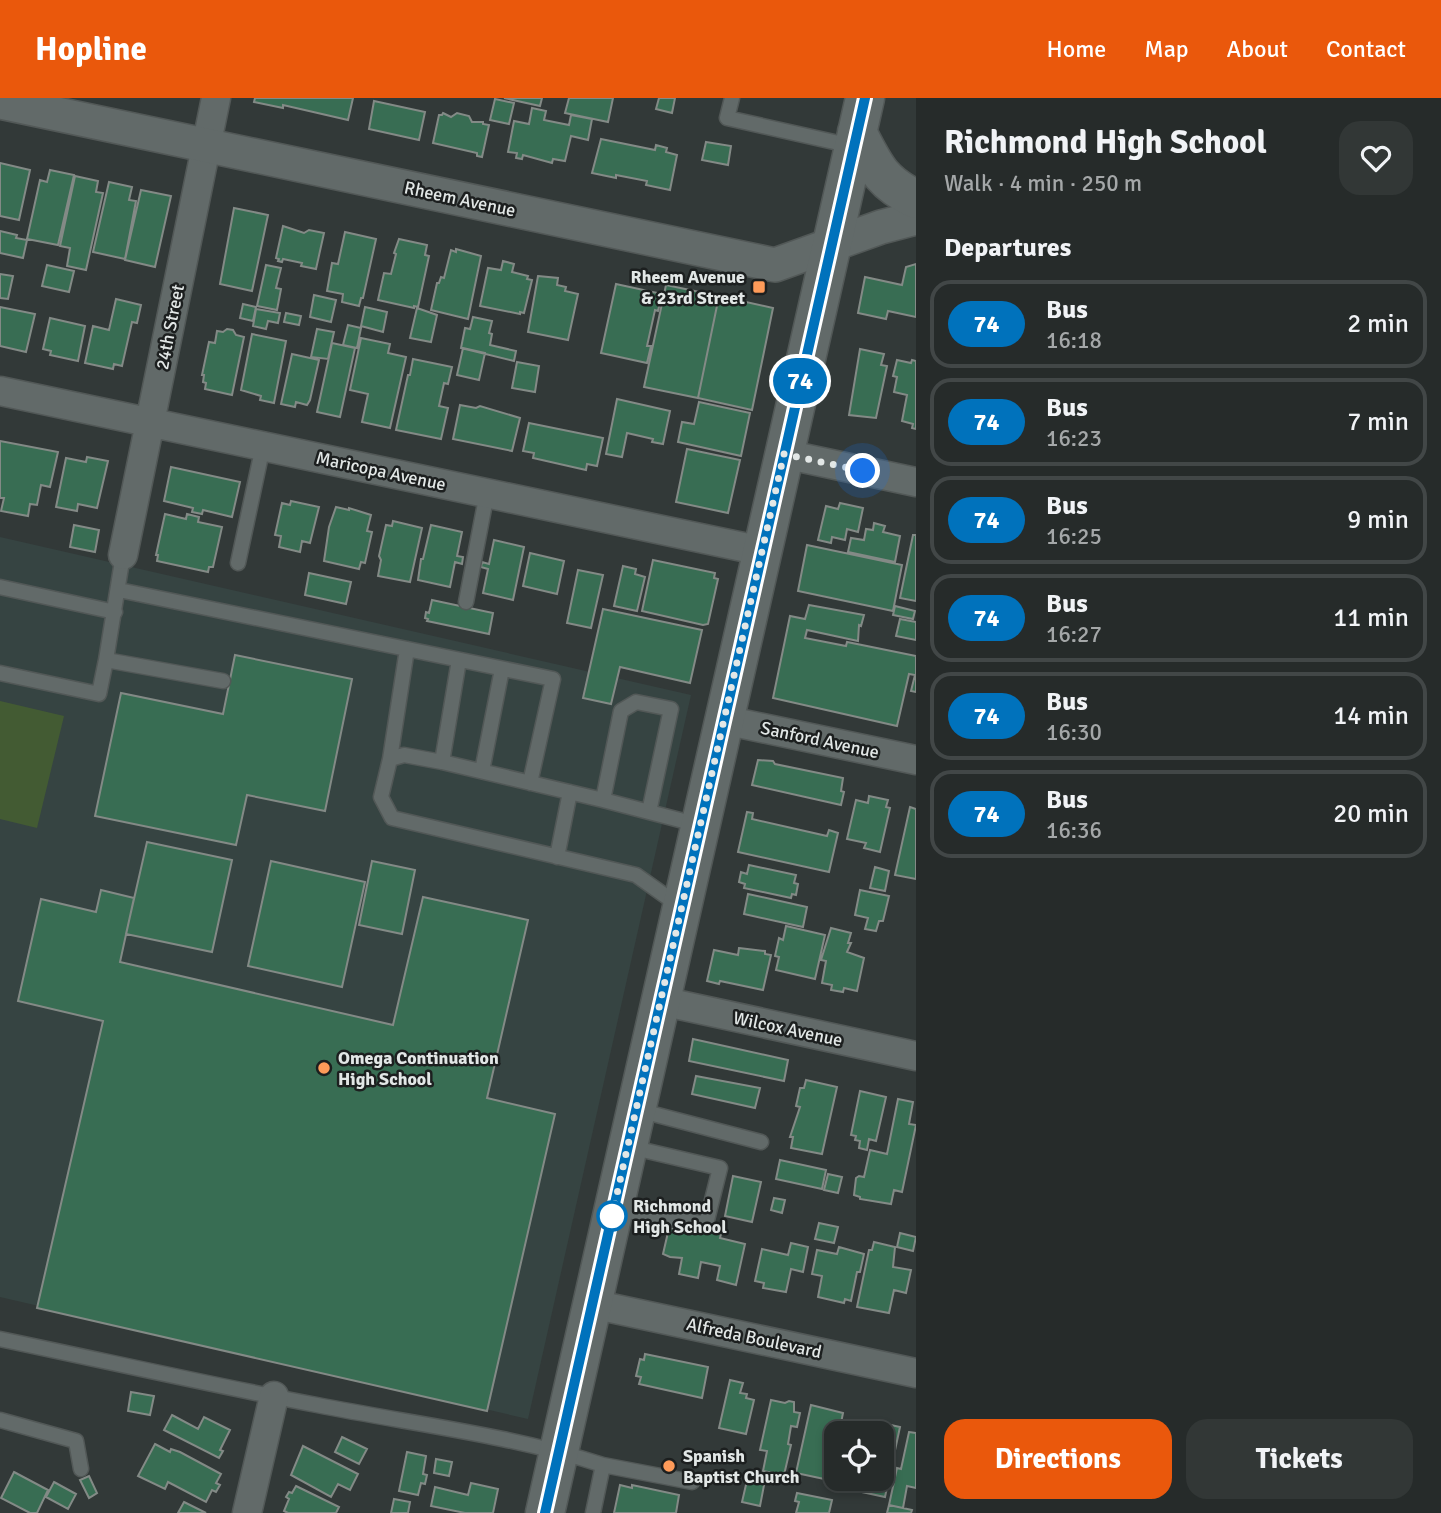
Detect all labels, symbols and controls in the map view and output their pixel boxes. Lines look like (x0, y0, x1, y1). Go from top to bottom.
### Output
text: Hopline (35, 29, 147, 70)
text: Home (1046, 34, 1106, 64)
text: Map (1144, 34, 1189, 64)
text: About (1227, 34, 1288, 64)
text: Contact (1326, 34, 1406, 64)
button: heart (1339, 121, 1413, 195)
text: Richmond High School (944, 122, 1267, 163)
text: Walk · 4 min · 250 m (944, 169, 1142, 198)
street label: Rheem Avenue (402, 176, 518, 222)
text: Departures (944, 232, 1071, 264)
place label: Rheem Avenue & 23rd Street (631, 266, 745, 309)
marker: Rheem Avenue & 23rd Street (751, 279, 767, 295)
street label: 24th Street (151, 282, 189, 372)
text: Bus (1046, 294, 1088, 326)
text: 2 min (1347, 308, 1409, 340)
text: 74 (974, 309, 999, 339)
text: 16:18 (1046, 326, 1102, 355)
line badge: 74 (768, 358, 832, 404)
text: 74 (787, 366, 813, 396)
text: Bus (1046, 392, 1088, 424)
text: 7 min (1347, 406, 1409, 438)
text: 74 (974, 407, 999, 437)
text: 16:23 (1046, 424, 1102, 453)
street label: Maricopa Avenue (314, 447, 448, 495)
your location (845, 453, 880, 488)
text: Bus (1046, 490, 1088, 522)
text: 9 min (1347, 504, 1409, 536)
text: 74 (974, 505, 999, 535)
text: 16:25 (1046, 522, 1102, 551)
text: Bus (1046, 588, 1088, 620)
text: 11 min (1333, 602, 1409, 634)
text: 74 (974, 603, 999, 633)
text: 16:27 (1046, 620, 1102, 649)
text: Bus (1046, 686, 1088, 718)
text: 14 min (1333, 700, 1409, 732)
text: 74 (974, 701, 999, 731)
street label: Sanford Avenue (759, 717, 881, 763)
text: 16:30 (1046, 718, 1102, 747)
text: Bus (1046, 784, 1088, 816)
text: 20 min (1333, 798, 1409, 830)
text: 74 (974, 799, 999, 829)
text: 16:36 (1046, 816, 1102, 845)
street label: Wilcox Avenue (731, 1007, 845, 1051)
place label: Omega Continuation High School (338, 1047, 499, 1090)
marker: Omega Continuation High School (316, 1060, 332, 1076)
place label: Richmond High School (633, 1195, 727, 1238)
marker: Richmond High School (597, 1201, 627, 1231)
street label: Alfreda Boulevard (684, 1313, 824, 1363)
button: Directions (944, 1419, 1172, 1499)
button: Tickets (1186, 1419, 1413, 1499)
map controls (824, 1421, 894, 1491)
button: locate (824, 1421, 894, 1491)
place label: Spanish Baptist Church (683, 1445, 800, 1488)
marker: Spanish Baptist Church (661, 1458, 677, 1474)

